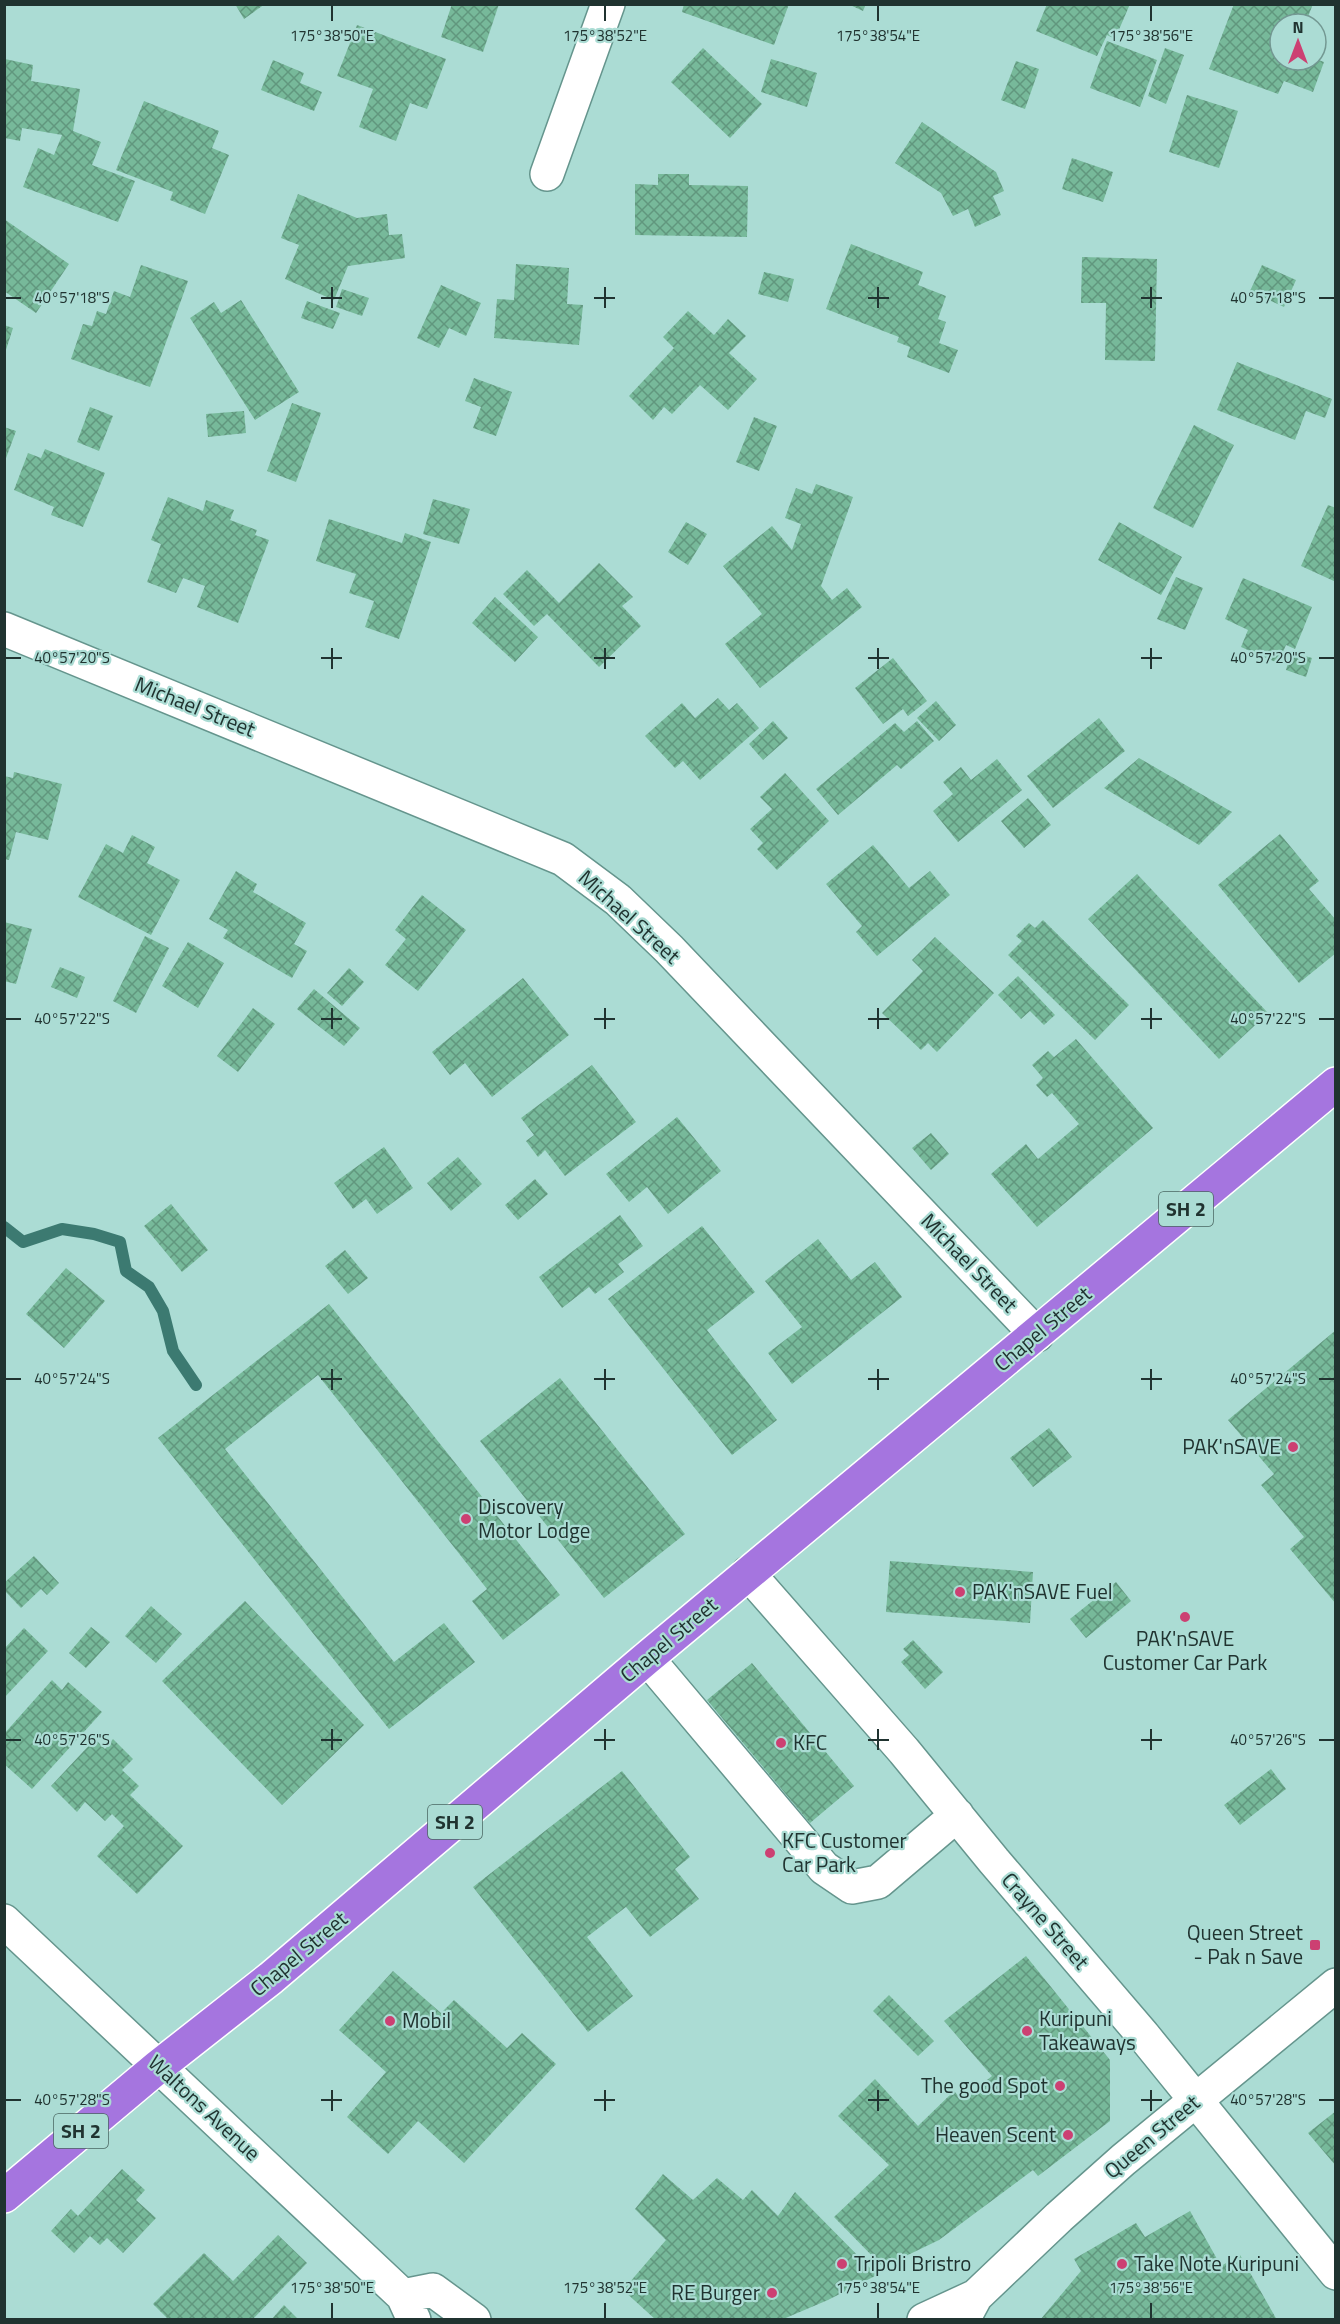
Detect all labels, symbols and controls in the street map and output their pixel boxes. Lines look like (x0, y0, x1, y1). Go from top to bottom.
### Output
north arrow (1268, 12, 1328, 72)
text: N (1292, 15, 1304, 39)
text: 175°38'50"E (290, 24, 374, 47)
text: 175°38'52"E (563, 24, 647, 47)
text: 175°38'54"E (836, 24, 920, 47)
text: 175°38'56"E (1109, 24, 1193, 47)
text: 40°57'18"S (34, 286, 110, 309)
text: 40°57'18"S (1230, 286, 1306, 309)
text: 40°57'20"S (34, 646, 110, 669)
text: 40°57'20"S (1230, 646, 1306, 669)
street label: Michael Street (130, 667, 261, 745)
street label: Michael Street (572, 862, 688, 971)
text: 40°57'22"S (34, 1007, 110, 1030)
text: 40°57'22"S (1230, 1007, 1306, 1030)
road number: SH 2 (1159, 1192, 1213, 1226)
street label: Michael Street (914, 1205, 1026, 1320)
street label: Chapel Street (987, 1277, 1099, 1379)
text: 40°57'24"S (34, 1367, 110, 1390)
text: 40°57'24"S (1230, 1367, 1306, 1390)
place label: PAK'nSAVE (1182, 1430, 1281, 1462)
marker: PAK'nSAVE (1286, 1440, 1300, 1454)
place label: Discovery Motor Lodge (478, 1490, 590, 1546)
marker: Discovery Motor Lodge (459, 1512, 473, 1526)
place label: PAK'nSAVE Fuel (972, 1575, 1113, 1607)
marker: PAK'nSAVE Fuel (953, 1585, 967, 1599)
street label: Chapel Street (613, 1588, 725, 1690)
marker: PAK'nSAVE Customer Car Park (1178, 1610, 1192, 1624)
place label: PAK'nSAVE Customer Car Park (1103, 1622, 1267, 1678)
place label: KFC (793, 1726, 827, 1758)
text: 40°57'26"S (34, 1728, 110, 1751)
text: 40°57'26"S (1230, 1728, 1306, 1751)
marker: KFC (774, 1736, 788, 1750)
road number: SH 2 (428, 1805, 482, 1839)
place label: KFC Customer Car Park (782, 1824, 907, 1880)
marker: KFC Customer Car Park (763, 1846, 777, 1860)
street label: Crayne Street (994, 1865, 1098, 1977)
street label: Chapel Street (243, 1902, 355, 2004)
place label: Queen Street - Pak n Save (1187, 1916, 1304, 1972)
marker: Queen Street - Pak n Save (1308, 1938, 1322, 1952)
place label: Kuripuni Takeaways (1039, 2002, 1136, 2058)
place label: Mobil (402, 2004, 451, 2036)
marker: Mobil (383, 2014, 397, 2028)
marker: Kuripuni Takeaways (1020, 2024, 1034, 2038)
street label: Waltons Avenue (141, 2047, 268, 2168)
place label: The good Spot (921, 2069, 1049, 2101)
marker: The good Spot (1053, 2079, 1067, 2093)
street label: Queen Street (1097, 2086, 1207, 2186)
text: 40°57'28"S (34, 2088, 110, 2111)
text: 40°57'28"S (1230, 2088, 1306, 2111)
road number: SH 2 (54, 2114, 108, 2148)
place label: Heaven Scent (935, 2118, 1057, 2150)
marker: Heaven Scent (1061, 2128, 1075, 2142)
place label: Tripoli Bristro (854, 2247, 971, 2279)
place label: Take Note Kuripuni (1134, 2247, 1299, 2279)
marker: Tripoli Bristro (835, 2257, 849, 2271)
marker: Take Note Kuripuni (1115, 2257, 1129, 2271)
text: 175°38'50"E (290, 2276, 374, 2299)
text: 175°38'52"E (563, 2276, 647, 2299)
place label: RE Burger (671, 2276, 760, 2308)
text: 175°38'54"E (836, 2276, 920, 2299)
text: 175°38'56"E (1109, 2276, 1193, 2299)
marker: RE Burger (765, 2286, 779, 2300)

